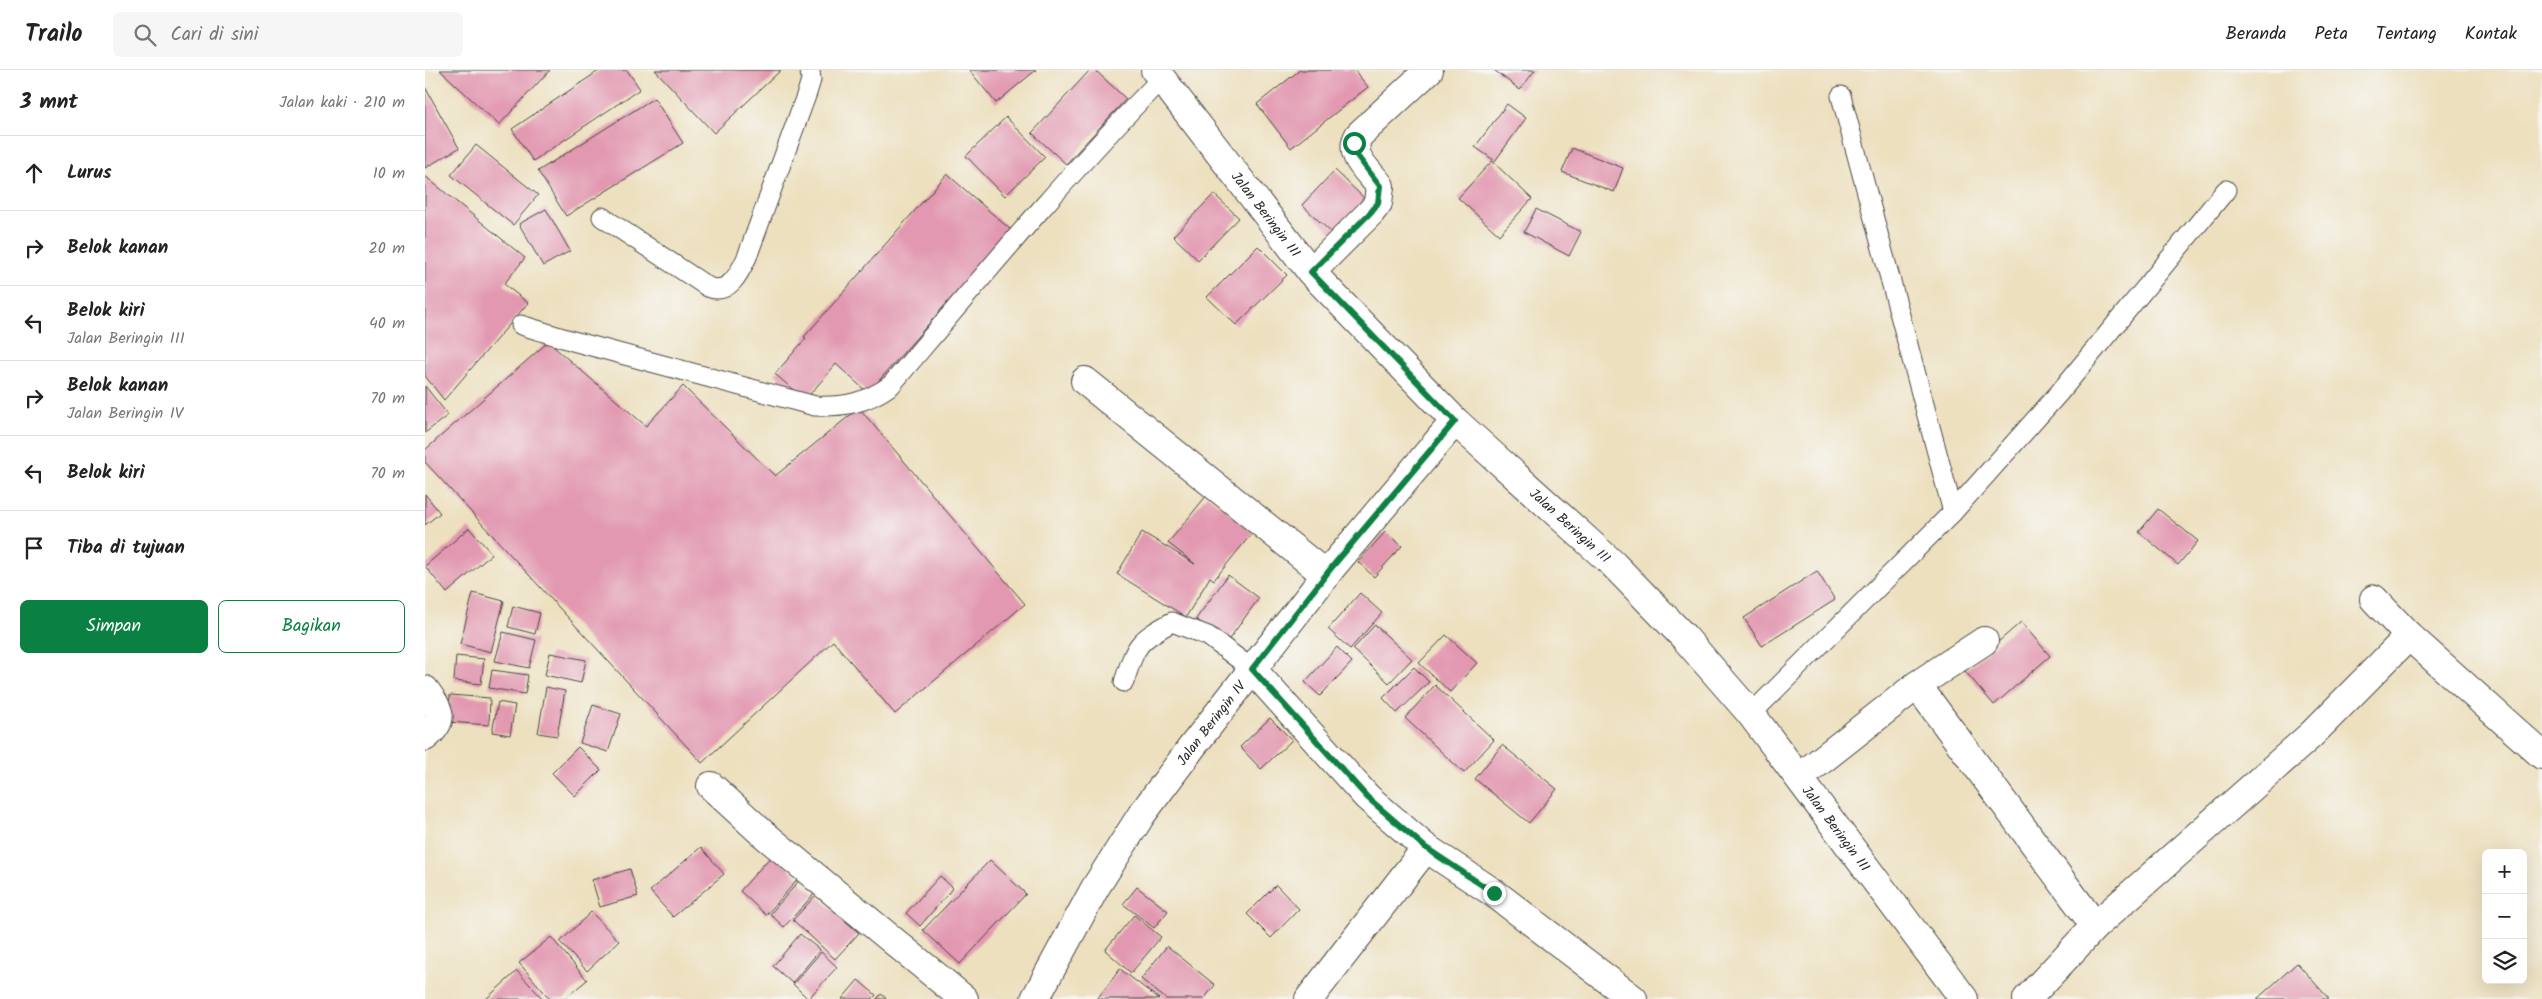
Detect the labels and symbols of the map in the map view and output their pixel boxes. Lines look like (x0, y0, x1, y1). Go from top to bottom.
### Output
route start (1343, 132, 1366, 155)
street label: Jalan Beringin III (1225, 167, 1306, 262)
street label: Jalan Beringin III (1524, 483, 1615, 569)
street label: Jalan Beringin IV (1172, 675, 1252, 770)
street label: Jalan Beringin III (1796, 781, 1875, 877)
route end (1483, 882, 1506, 905)

